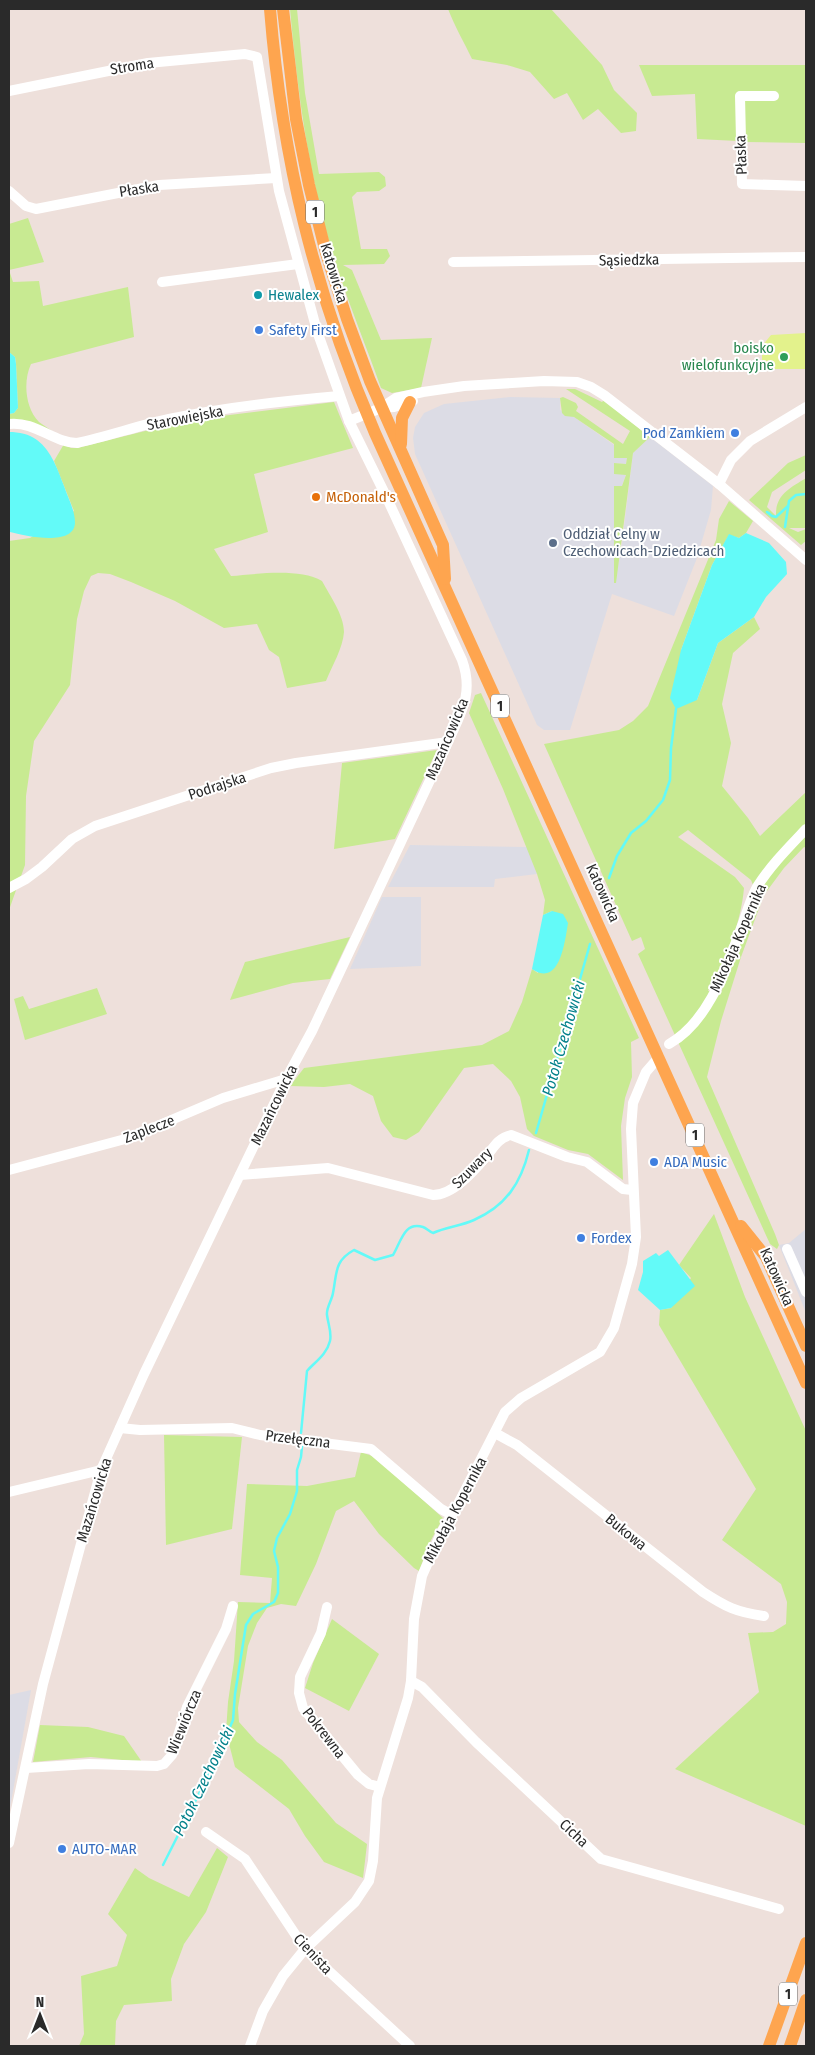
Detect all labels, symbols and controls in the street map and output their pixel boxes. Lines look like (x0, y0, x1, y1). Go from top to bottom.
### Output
street label: Stroma (109, 54, 155, 78)
street label: Płaska (731, 135, 751, 175)
street label: Płaska (118, 177, 160, 201)
road number: 1 (306, 200, 324, 223)
street label: Katowicka (316, 241, 352, 305)
street label: Sąsiedzka (599, 250, 659, 270)
place label: Hewalex (268, 286, 319, 304)
marker: Hewalex (252, 289, 264, 301)
place label: Safety First (269, 321, 337, 339)
marker: Safety First (253, 324, 265, 336)
place label: boisko wielofunkcyjne (682, 339, 774, 374)
marker: boisko wielofunkcyjne (778, 351, 790, 363)
street label: Starowiejska (145, 402, 225, 434)
place label: Pod Zamkiem (643, 424, 725, 442)
marker: Pod Zamkiem (729, 427, 741, 439)
place label: McDonald's (326, 488, 396, 506)
marker: McDonald's (310, 491, 322, 503)
place label: Oddział Celny w Czechowicach-Dziedzicach (563, 525, 724, 560)
marker: Oddział Celny w Czechowicach-Dziedzicach (547, 537, 559, 549)
road number: 1 (491, 694, 509, 718)
street label: Mazańcowicka (422, 695, 472, 783)
street label: Podrajska (186, 768, 248, 804)
street label: Katowicka (582, 861, 624, 925)
street label: Mikołaja Kopernika (706, 881, 770, 995)
water label: Potok Czechowicki (538, 978, 589, 1098)
street label: Mazańcowicka (247, 1062, 301, 1148)
street label: Zaplecze (121, 1111, 177, 1147)
road number: 1 (686, 1124, 704, 1146)
street label: Szuwary (448, 1144, 496, 1192)
place label: ADA Music (664, 1153, 728, 1171)
marker: ADA Music (648, 1156, 660, 1168)
place label: Fordex (591, 1229, 632, 1247)
marker: Fordex (575, 1232, 587, 1244)
street label: Katowicka (756, 1245, 798, 1309)
street label: Przełęczna (265, 1426, 331, 1452)
street label: Mikołaja Kopernika (420, 1454, 490, 1566)
street label: Mazańcowicka (73, 1456, 115, 1544)
street label: Bukowa (602, 1510, 650, 1554)
street label: Wiewiórcza (163, 1687, 205, 1757)
street label: Pokrewna (299, 1704, 349, 1762)
water label: Potok Czechowicki (169, 1723, 238, 1839)
street label: Cicha (556, 1815, 592, 1851)
place label: AUTO-MAR (72, 1840, 137, 1858)
marker: AUTO-MAR (56, 1843, 68, 1855)
street label: Cienista (290, 1930, 336, 1978)
road number: 1 (779, 1982, 797, 2006)
north arrow (15, 1990, 65, 2040)
text: N (36, 1994, 44, 2011)

